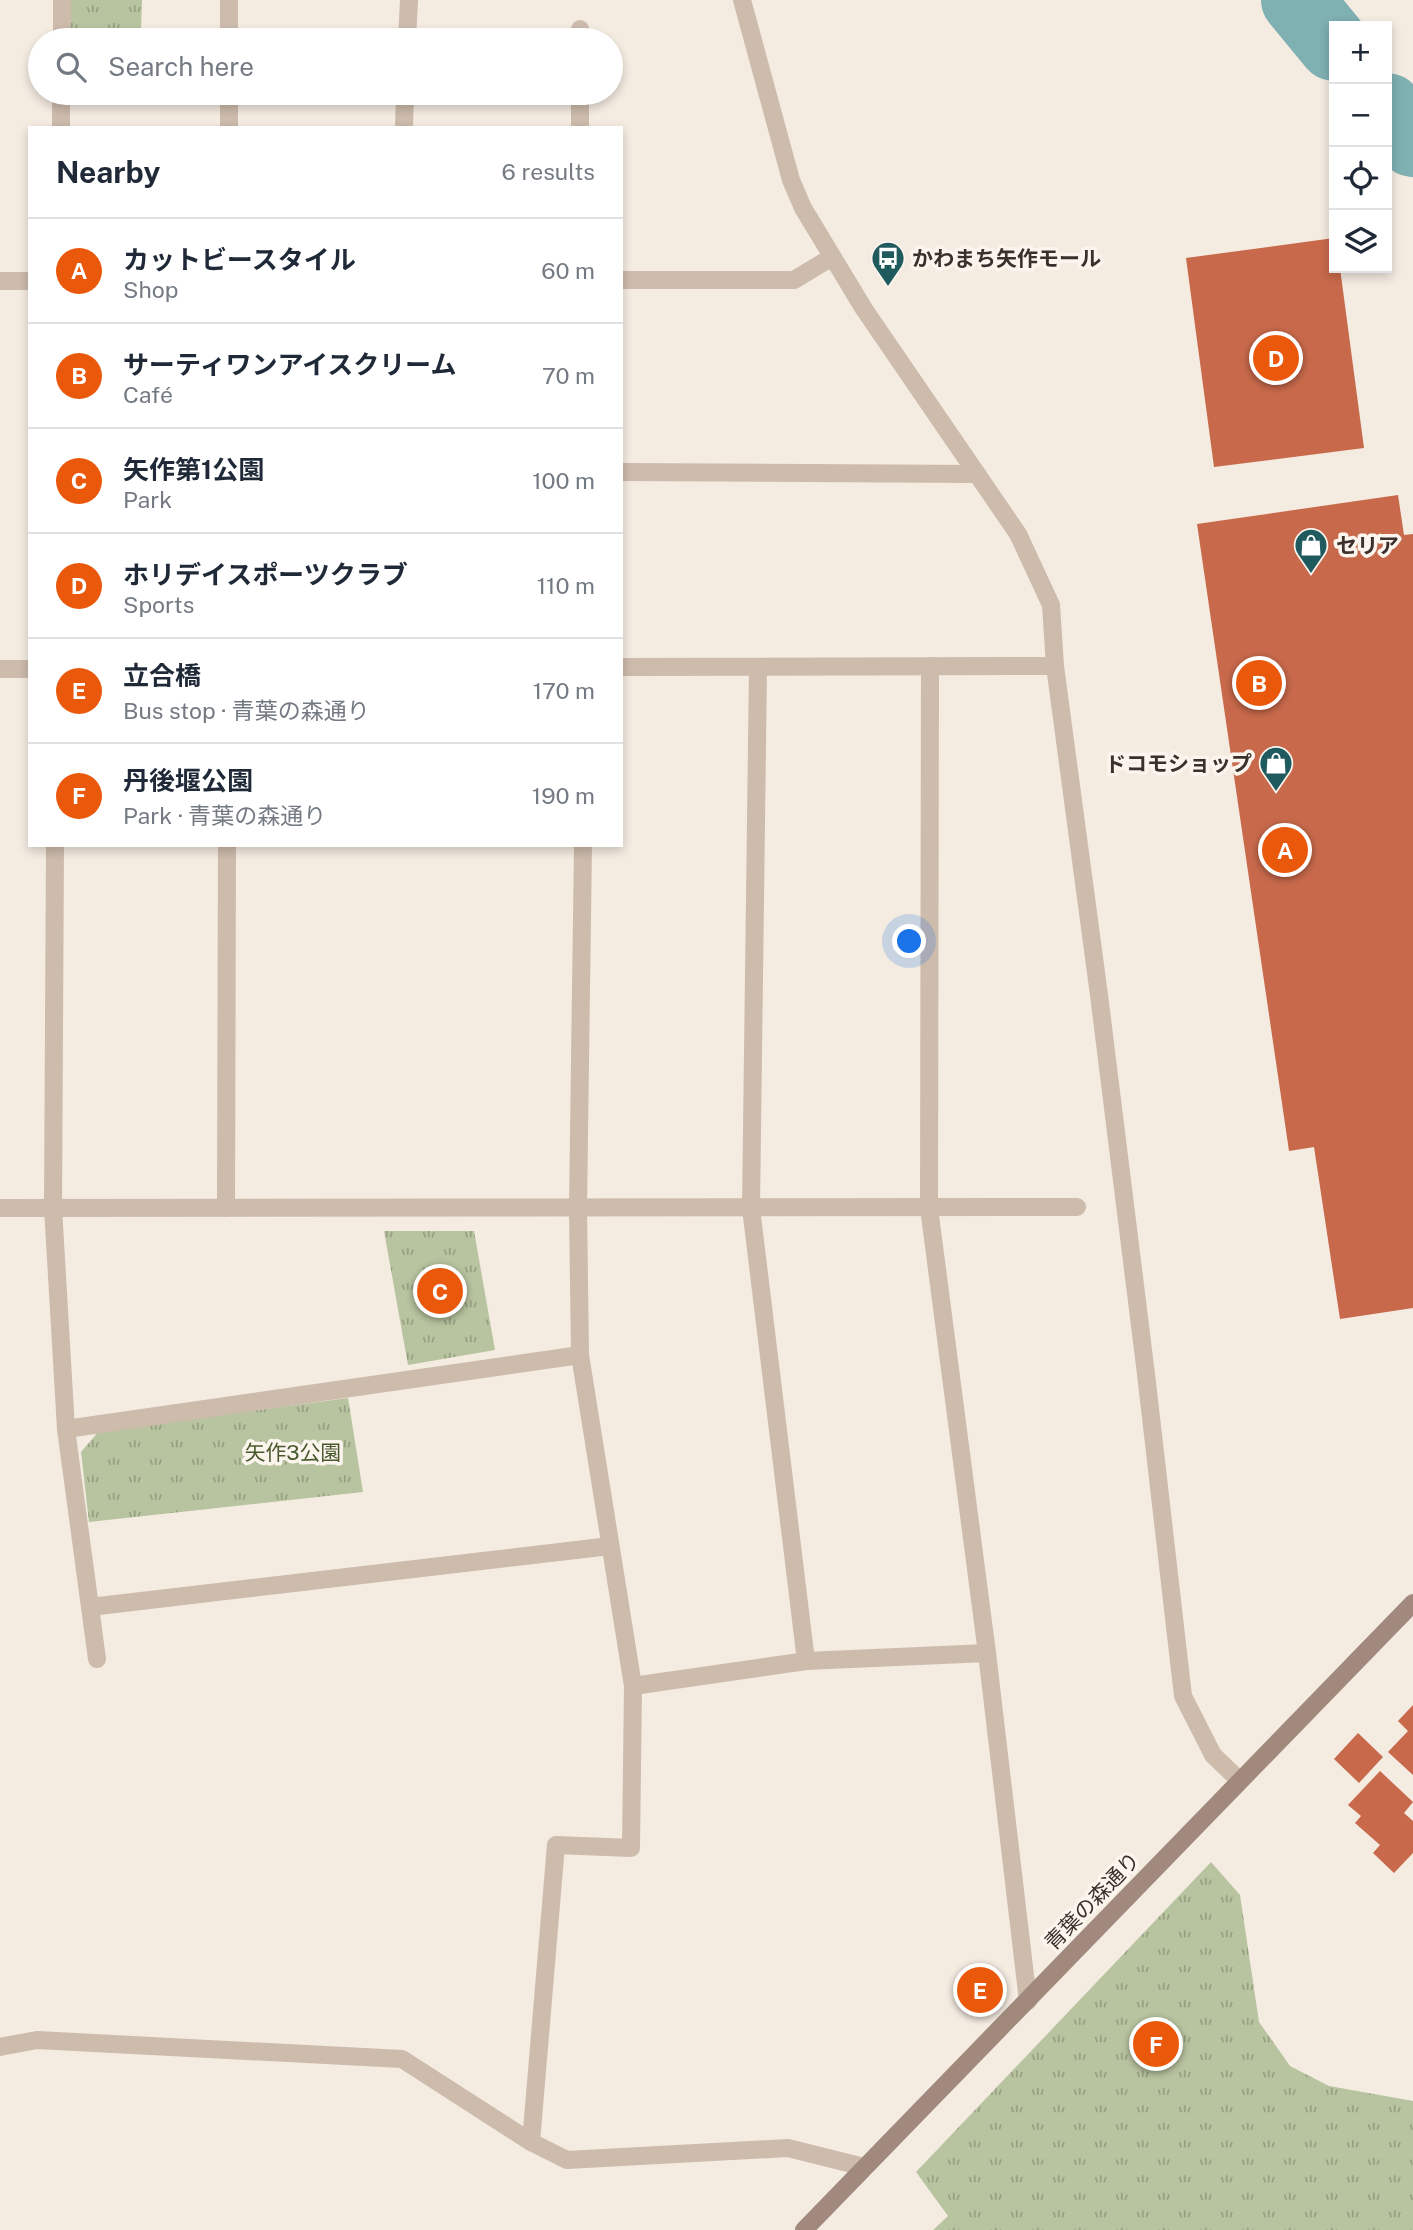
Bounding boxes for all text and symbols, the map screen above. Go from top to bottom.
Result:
map controls [1329,21,1392,273]
button: + [1329,21,1392,84]
search box [28,28,623,105]
icon: search [52,48,90,86]
text: Search here [108,51,254,82]
button: − [1329,84,1392,147]
button: locate [1329,147,1392,210]
text: Nearby [56,154,160,190]
text: 6 results [502,158,595,185]
button: layers [1329,210,1392,273]
bus stop icon: かわまち矢作モール [869,239,907,288]
text: カットビースタイル [123,244,356,275]
place label: かわまち矢作モール [912,246,1101,271]
text: A [71,257,87,284]
text: 60 m [541,257,595,284]
text: Shop [123,276,178,303]
pin: D [1253,332,1299,384]
text: サーティワンアイスクリーム [123,349,457,380]
text: B [71,362,87,389]
text: 70 m [542,362,595,389]
text: Café [123,381,173,408]
text: 矢作第1公園 [123,454,264,485]
text: C [71,467,87,494]
text: 100 m [532,467,595,494]
text: Park [123,486,172,513]
shop icon: セリア [1292,526,1330,575]
place label: セリア [1336,533,1399,558]
text: ホリデイスポーツクラブ [123,559,408,590]
text: D [71,572,87,599]
text: 110 m [537,572,595,599]
text: Sports [123,591,194,618]
pin: B [1236,657,1282,709]
text: 立合橋 [123,660,201,691]
text: E [72,677,86,704]
text: 170 m [533,677,595,704]
text: Bus stop · 青葉の森通り [123,697,370,724]
shop icon: ドコモショップ [1257,744,1295,793]
place label: ドコモショップ [1105,751,1252,776]
text: 丹後堰公園 [123,765,253,796]
text: F [72,782,86,809]
text: 190 m [532,782,595,809]
text: Park · 青葉の森通り [123,802,326,829]
pin: A [1262,824,1308,876]
your location [892,924,926,958]
pin: C [417,1265,463,1317]
park label: 矢作3公園 [244,1440,342,1465]
street label: 青葉の森通り [1039,1847,1145,1955]
pin: E [957,1964,1003,2016]
pin: F [1133,2018,1179,2070]

